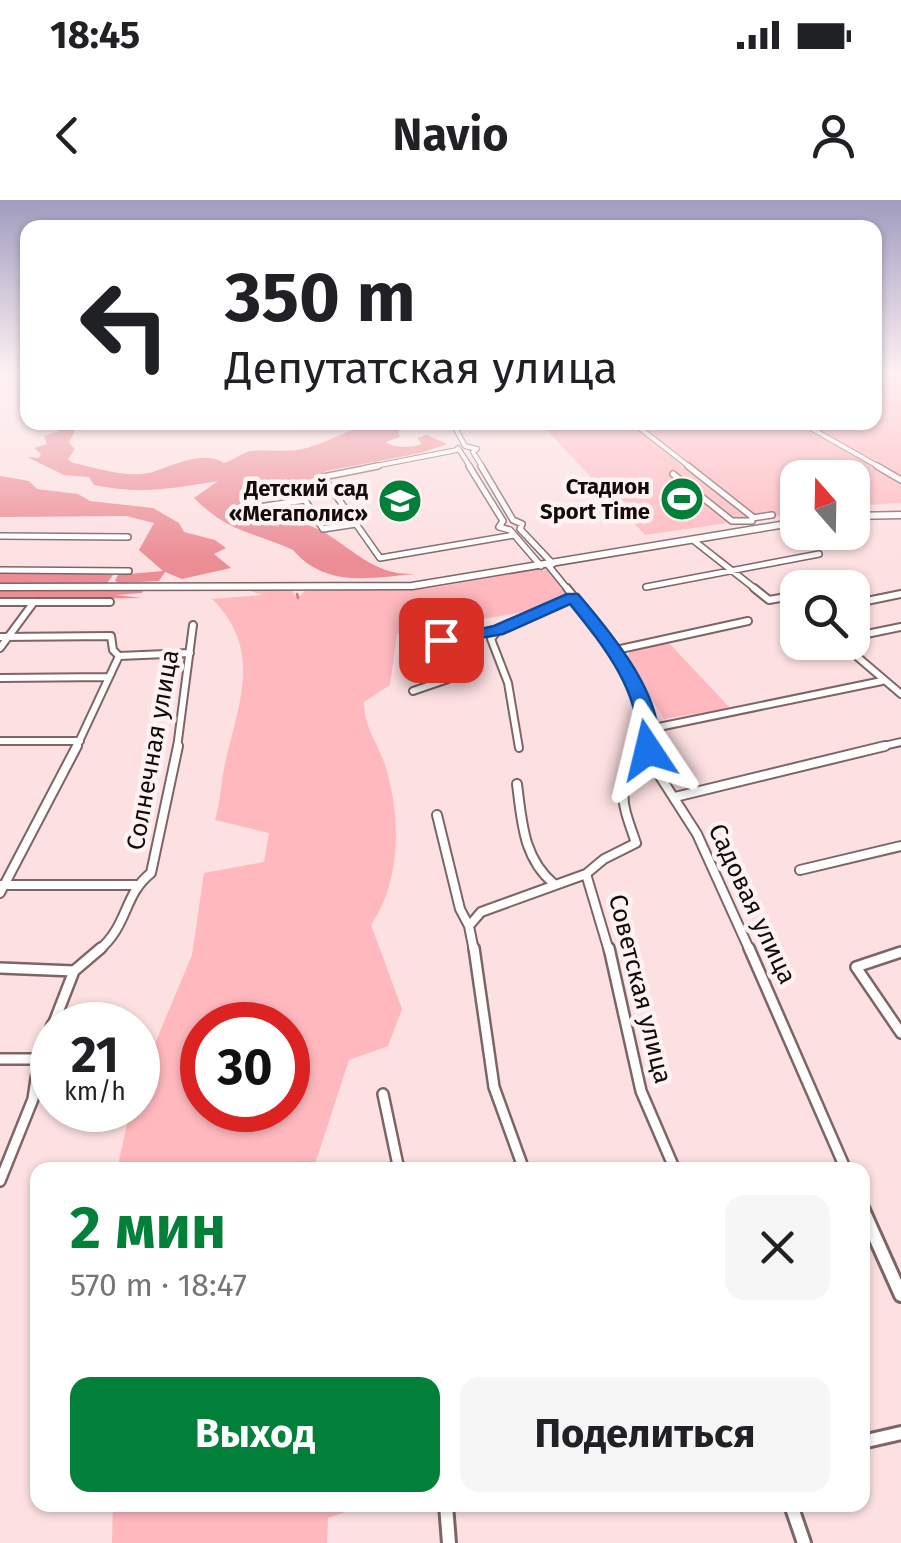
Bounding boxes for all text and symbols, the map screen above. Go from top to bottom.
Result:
text: 18:45 [50,12,140,58]
icon: back [40,108,95,163]
text: Navio [393,108,508,162]
icon: person [806,108,861,163]
text: 350 m [225,256,416,340]
icon: left [60,260,190,390]
text: Депутатская улица [225,341,618,395]
north arrow [780,460,870,550]
map controls [780,460,870,660]
place label: Стадион Sport Time [540,473,650,525]
place label: Детский сад «Мегаполис» [229,475,369,527]
sports icon: Стадион Sport Time [659,476,705,522]
school or university icon: Детский сад «Мегаполис» [377,478,423,524]
button: search [780,570,870,660]
pin [399,598,484,683]
icon: arrive [414,613,469,668]
street label: Солнечная улица [121,647,185,853]
position arrow [596,698,700,802]
street label: Садовая улица [702,819,802,989]
street label: Советская улица [602,891,678,1087]
speed limit sign: 30 [180,1002,310,1132]
text: 21 [71,1025,119,1085]
text: km/h [64,1077,126,1107]
text: 2 мин [70,1192,226,1264]
button: close [725,1195,830,1300]
text: 570 m · 18:47 [70,1266,247,1304]
button: Выход [70,1377,440,1492]
button: Поделиться [460,1377,830,1492]

